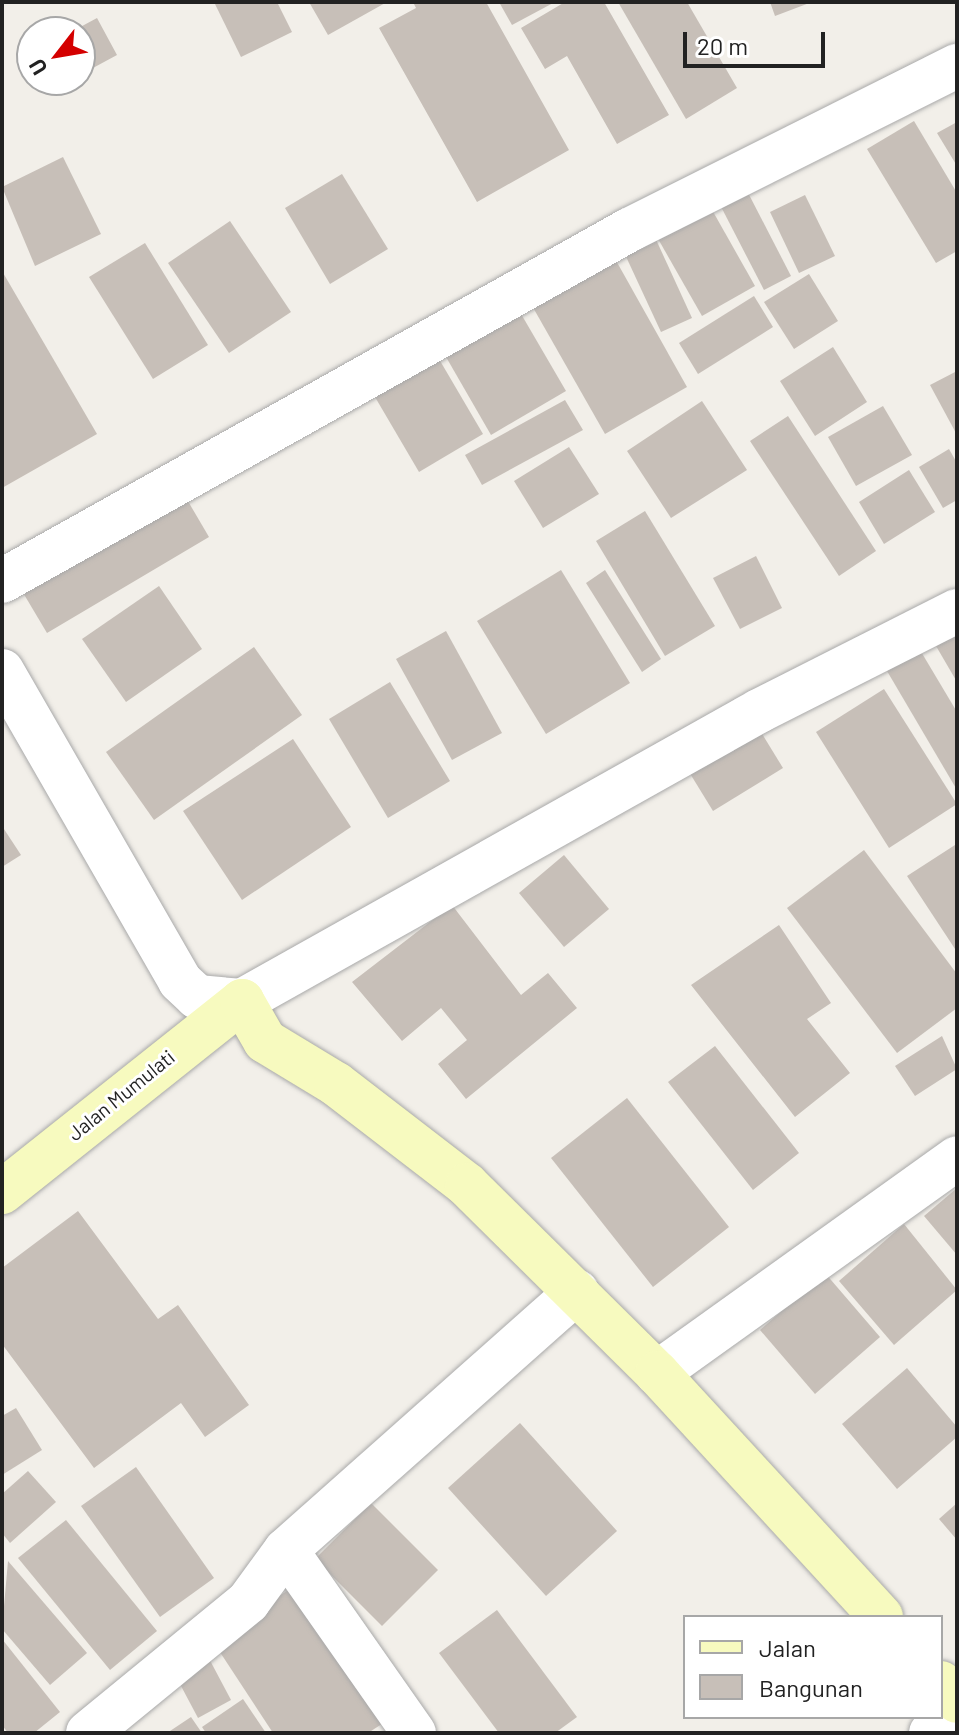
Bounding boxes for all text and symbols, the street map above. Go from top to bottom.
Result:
north arrow [16,16,96,96]
scale bar [687,16,829,66]
text: 20 m [697,31,748,60]
text: U [22,55,52,80]
street label: Jalan Mumulati [63,1045,179,1145]
legend [683,1615,943,1719]
text: Jalan [759,1633,816,1662]
text: Bangunan [759,1673,863,1702]

